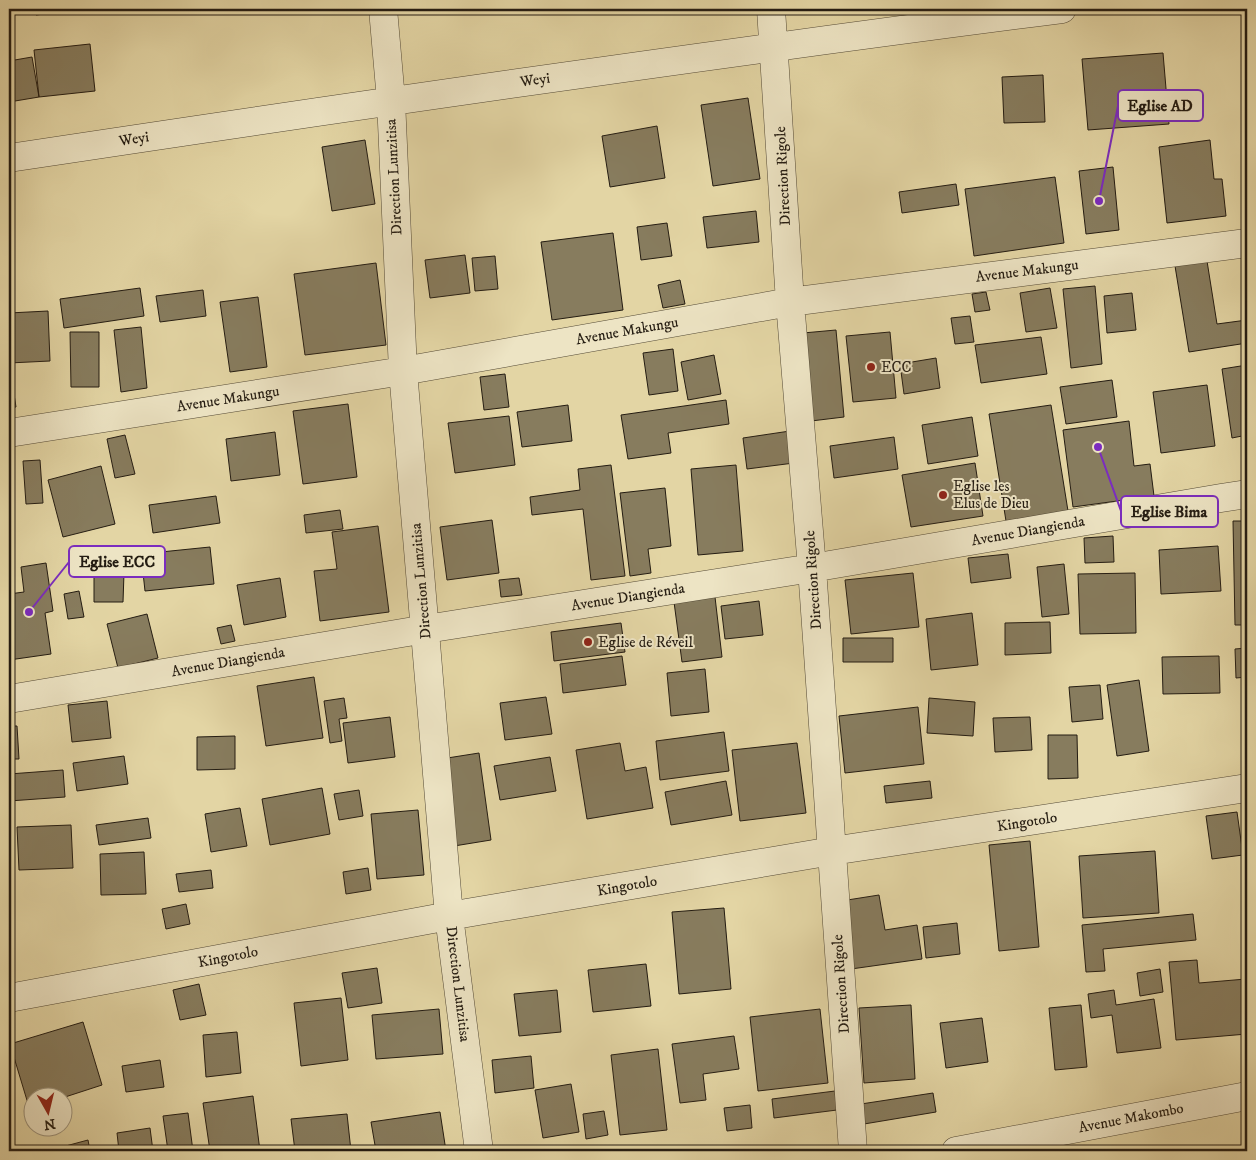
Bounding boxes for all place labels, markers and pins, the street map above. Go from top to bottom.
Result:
callout: Eglise AD [1118,90,1203,121]
place label: ECC [881,358,912,377]
marker: ECC [865,361,877,373]
place label: Eglise les Elus de Dieu [953,477,1029,513]
marker: Eglise les Elus de Dieu [937,489,949,501]
callout: Eglise Bima [1121,496,1218,527]
callout: Eglise ECC [69,546,165,577]
place label: Eglise de Réveil [598,633,693,652]
marker: Eglise de Réveil [582,636,594,648]

